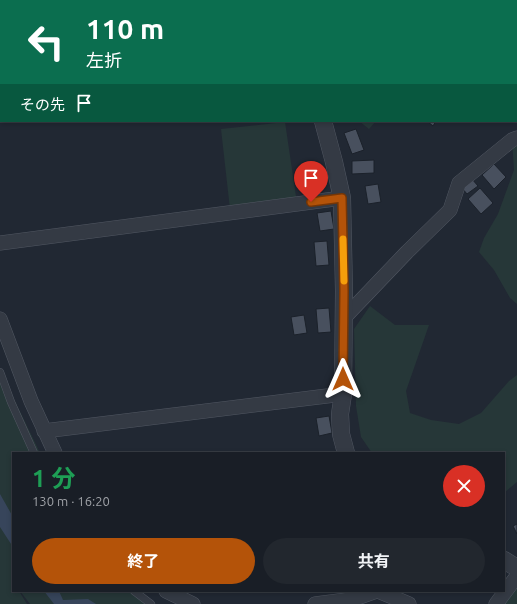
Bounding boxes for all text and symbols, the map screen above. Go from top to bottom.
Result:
text: 110 m [86,13,164,44]
icon: left [20,16,72,68]
text: 左折 [86,50,122,70]
icon: arrive [73,92,95,114]
text: その先 [20,96,65,113]
pin [294,161,328,202]
icon: arrive [300,167,322,189]
position arrow [322,358,364,400]
text: 1 分 [32,465,75,492]
button: close [443,465,485,507]
text: 130 m · 16:20 [32,494,110,508]
button: 終了 [32,538,255,584]
button: 共有 [263,538,485,584]

